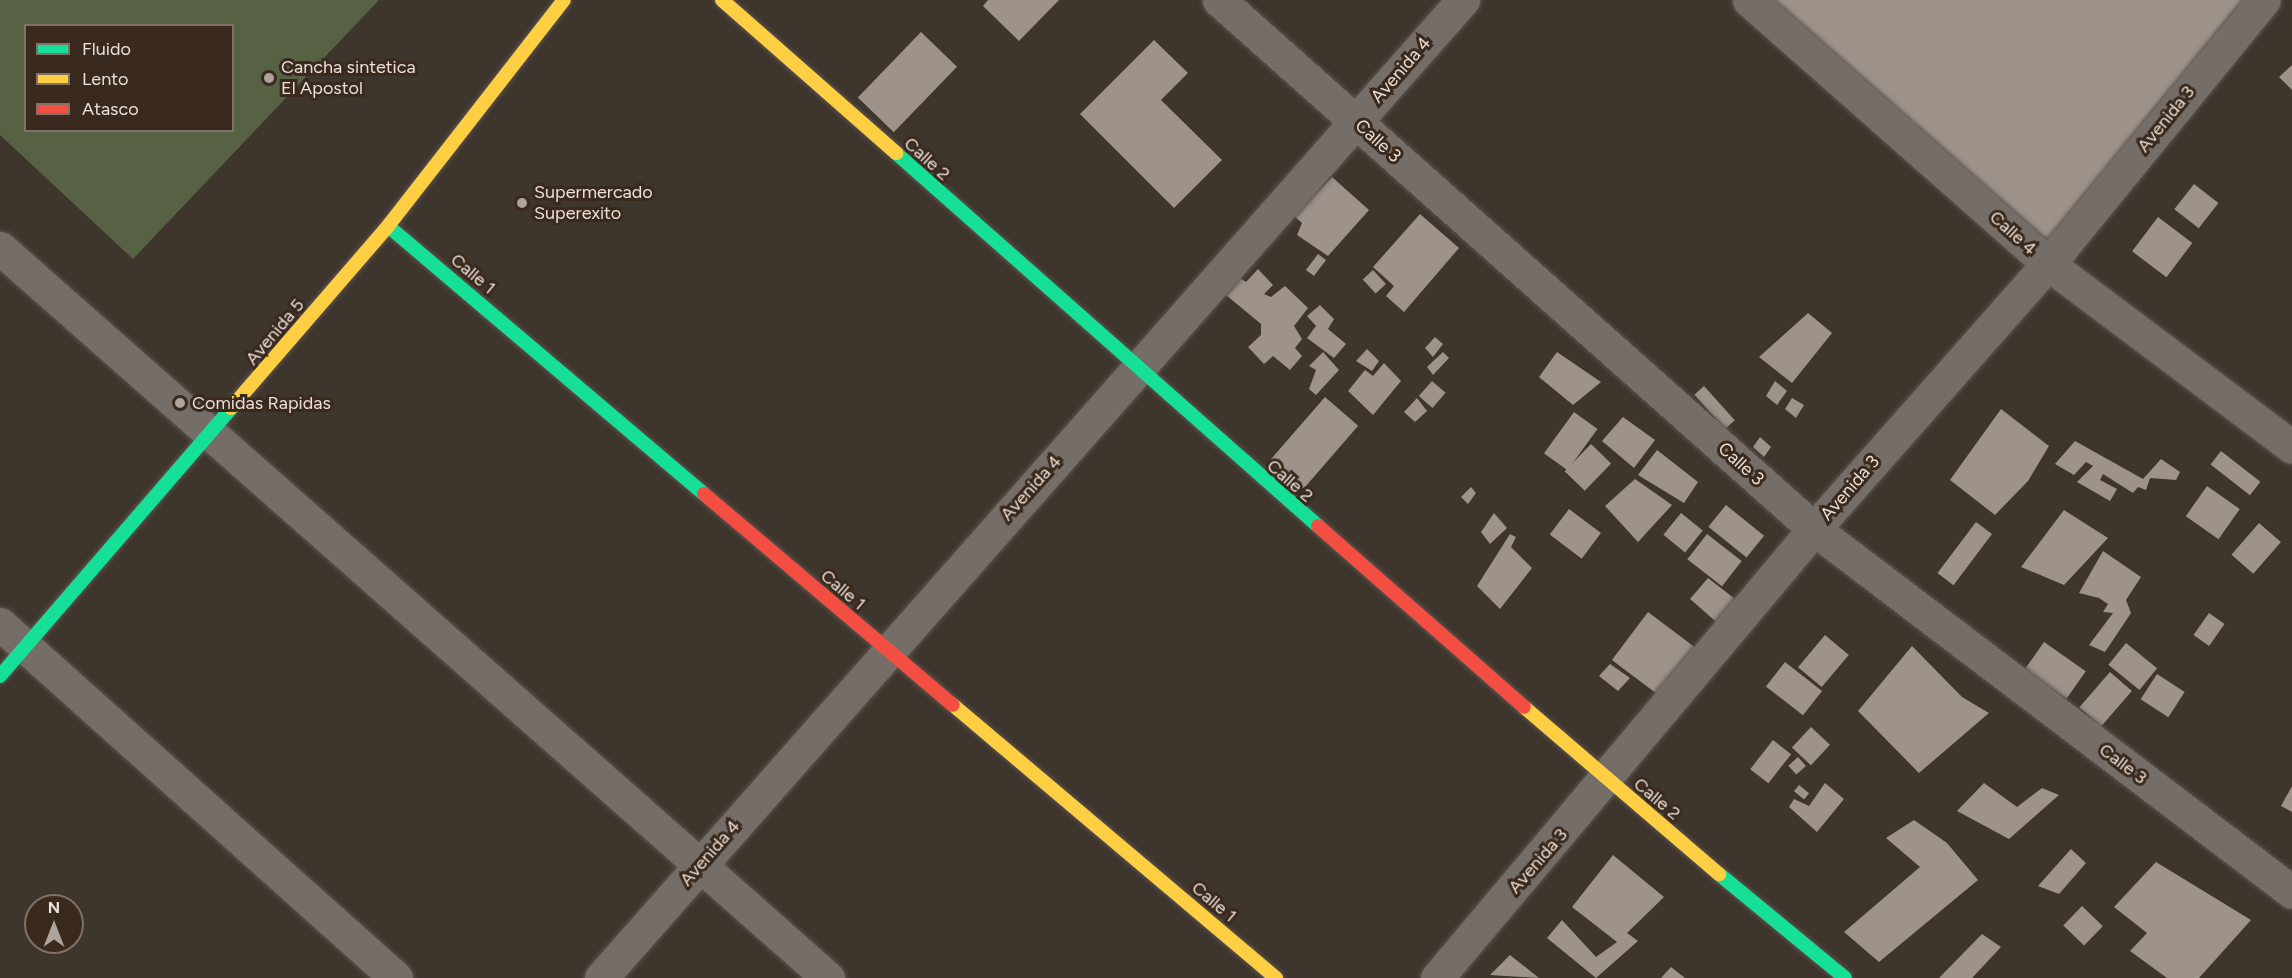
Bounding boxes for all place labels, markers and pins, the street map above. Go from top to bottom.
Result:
place label: Cancha sintetica El Apostol [281,57,416,100]
marker: Cancha sintetica El Apostol [262,71,276,85]
place label: Supermercado Superexito [534,182,653,224]
marker: Supermercado Superexito [515,196,529,210]
place label: Comidas Rapidas [192,392,331,414]
marker: Comidas Rapidas [173,396,187,410]

